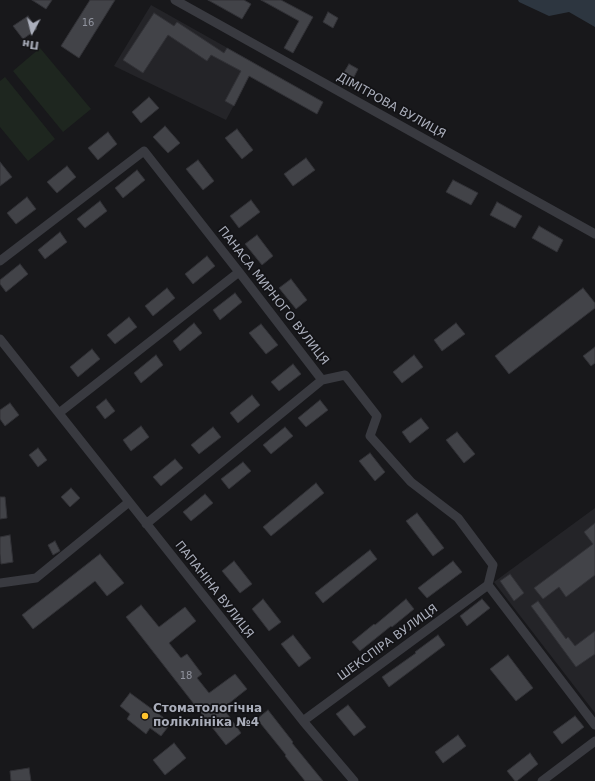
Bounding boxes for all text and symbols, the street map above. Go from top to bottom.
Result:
north arrow [12,12,52,52]
house number: 16 [82,17,94,29]
text: Пн [21,37,40,52]
street label: ДІМІТРОВА ВУЛИЦЯ [334,70,448,142]
street label: ПАНАСА МИРНОГО ВУЛИЦЯ [214,224,332,368]
street label: ПАПАНІНА ВУЛИЦЯ [172,539,256,641]
street label: ШЕКСПІРА ВУЛИЦЯ [335,602,441,684]
house number: 18 [180,670,192,682]
place label: Стоматологічна поліклініка №4 [153,702,262,730]
marker: Стоматологічна поліклініка №4 [140,711,150,721]

